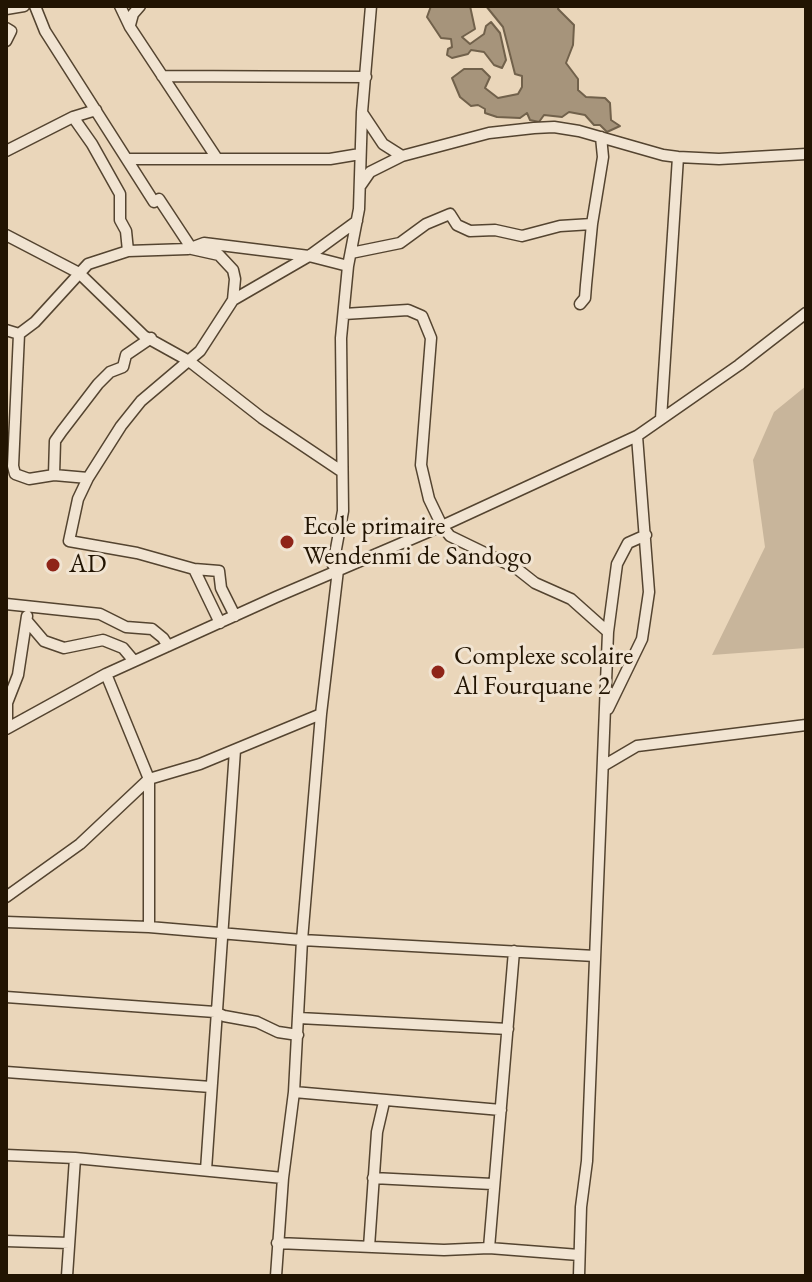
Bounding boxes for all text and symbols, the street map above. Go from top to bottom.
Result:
place label: Ecole primaire Wendenmi de Sandogo [303,511,532,572]
marker: Ecole primaire Wendenmi de Sandogo [278,533,296,551]
place label: AD [69,549,107,581]
marker: AD [44,556,62,574]
place label: Complexe scolaire Al Fourquane 2 [454,641,633,702]
marker: Complexe scolaire Al Fourquane 2 [429,663,447,681]

